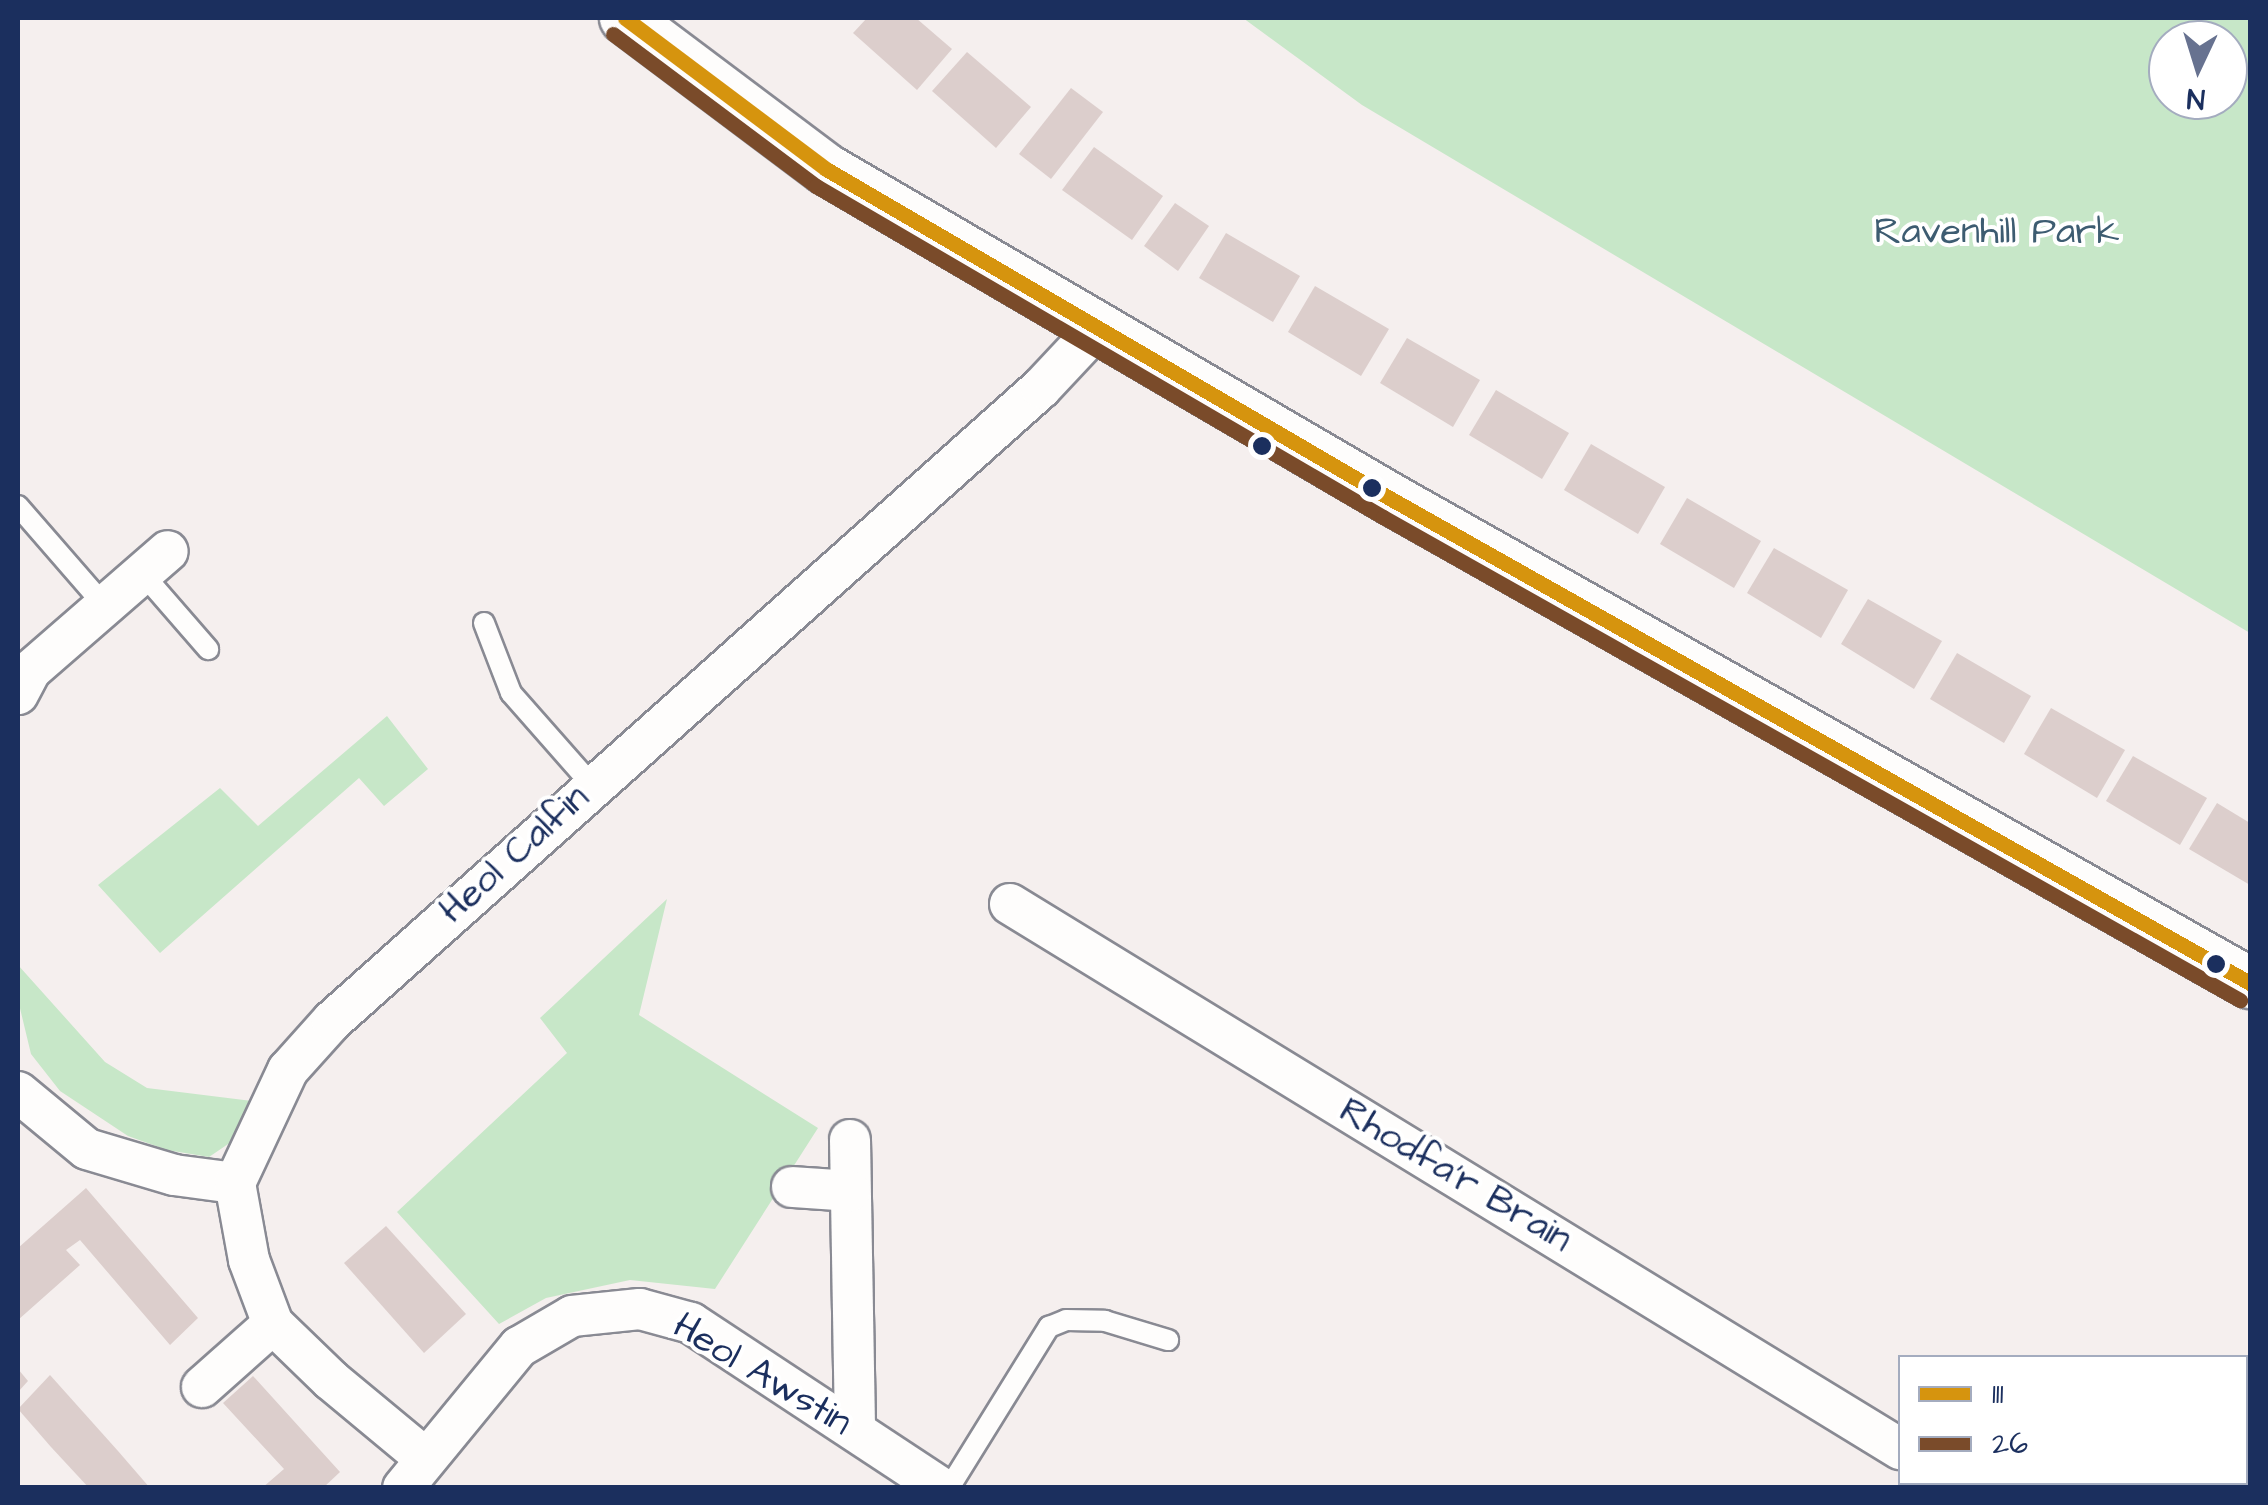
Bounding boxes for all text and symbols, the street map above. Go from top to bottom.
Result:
north arrow [2148,20,2248,120]
text: N [2186,78,2206,118]
park label: Ravenhill Park [1874,210,2120,256]
unlabelled marker [1252,436,1272,456]
unlabelled marker [1362,478,1382,498]
street label: Heol Calfin [431,776,599,934]
unlabelled marker [2206,954,2226,974]
street label: Rhodfa'r Brain [1331,1089,1579,1263]
street label: Heol Awstin [664,1304,860,1446]
legend [1898,1355,2248,1485]
text: 111 [1992,1373,2004,1415]
text: 26 [1992,1423,2028,1465]

